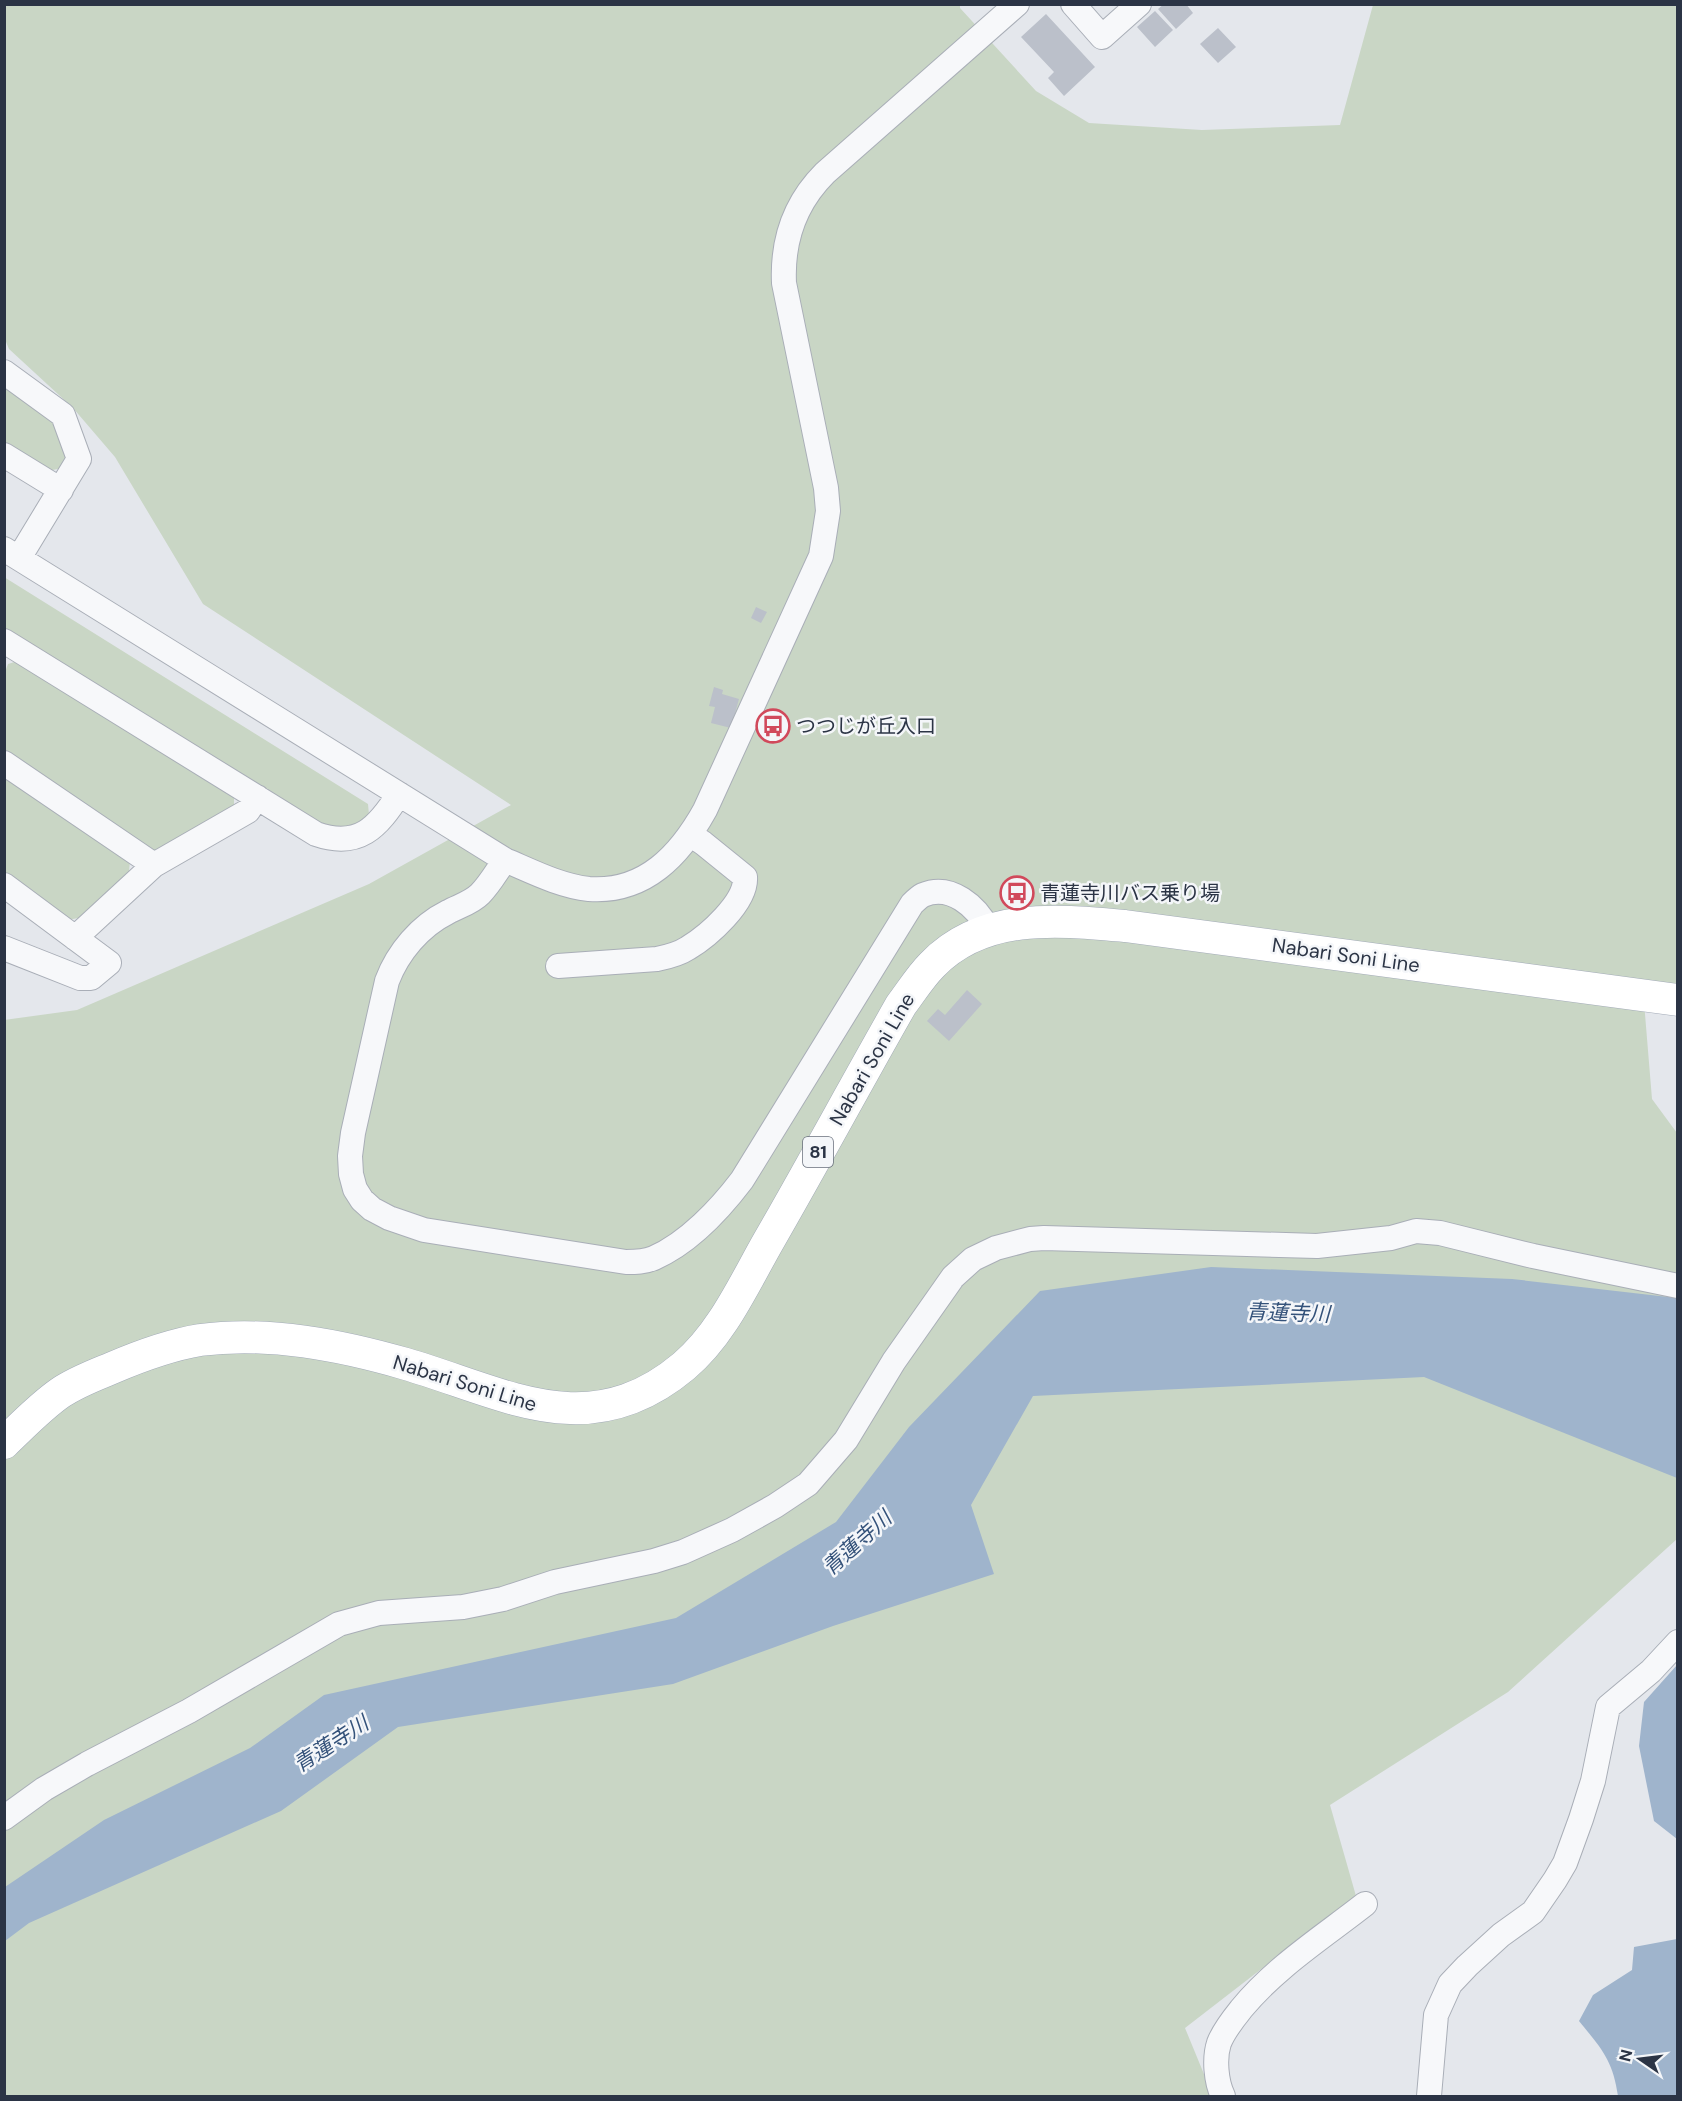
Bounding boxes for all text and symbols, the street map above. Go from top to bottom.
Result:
bus stop icon: つつじが丘入口 [755,708,791,744]
place label: つつじが丘入口 [796,713,936,739]
bus stop icon: 青蓮寺川バス乗り場 [999,875,1035,911]
place label: 青蓮寺川バス乗り場 [1040,880,1220,906]
street label: Nabari Soni Line [1270,932,1422,978]
street label: Nabari Soni Line [824,988,920,1130]
road number: 81 [803,1137,833,1167]
water label: 青蓮寺川 [1246,1298,1332,1329]
street label: Nabari Soni Line [390,1349,540,1417]
water label: 青蓮寺川 [816,1503,899,1582]
water label: 青蓮寺川 [288,1708,376,1779]
north arrow [1610,2029,1670,2089]
text: N [1614,2047,1638,2064]

